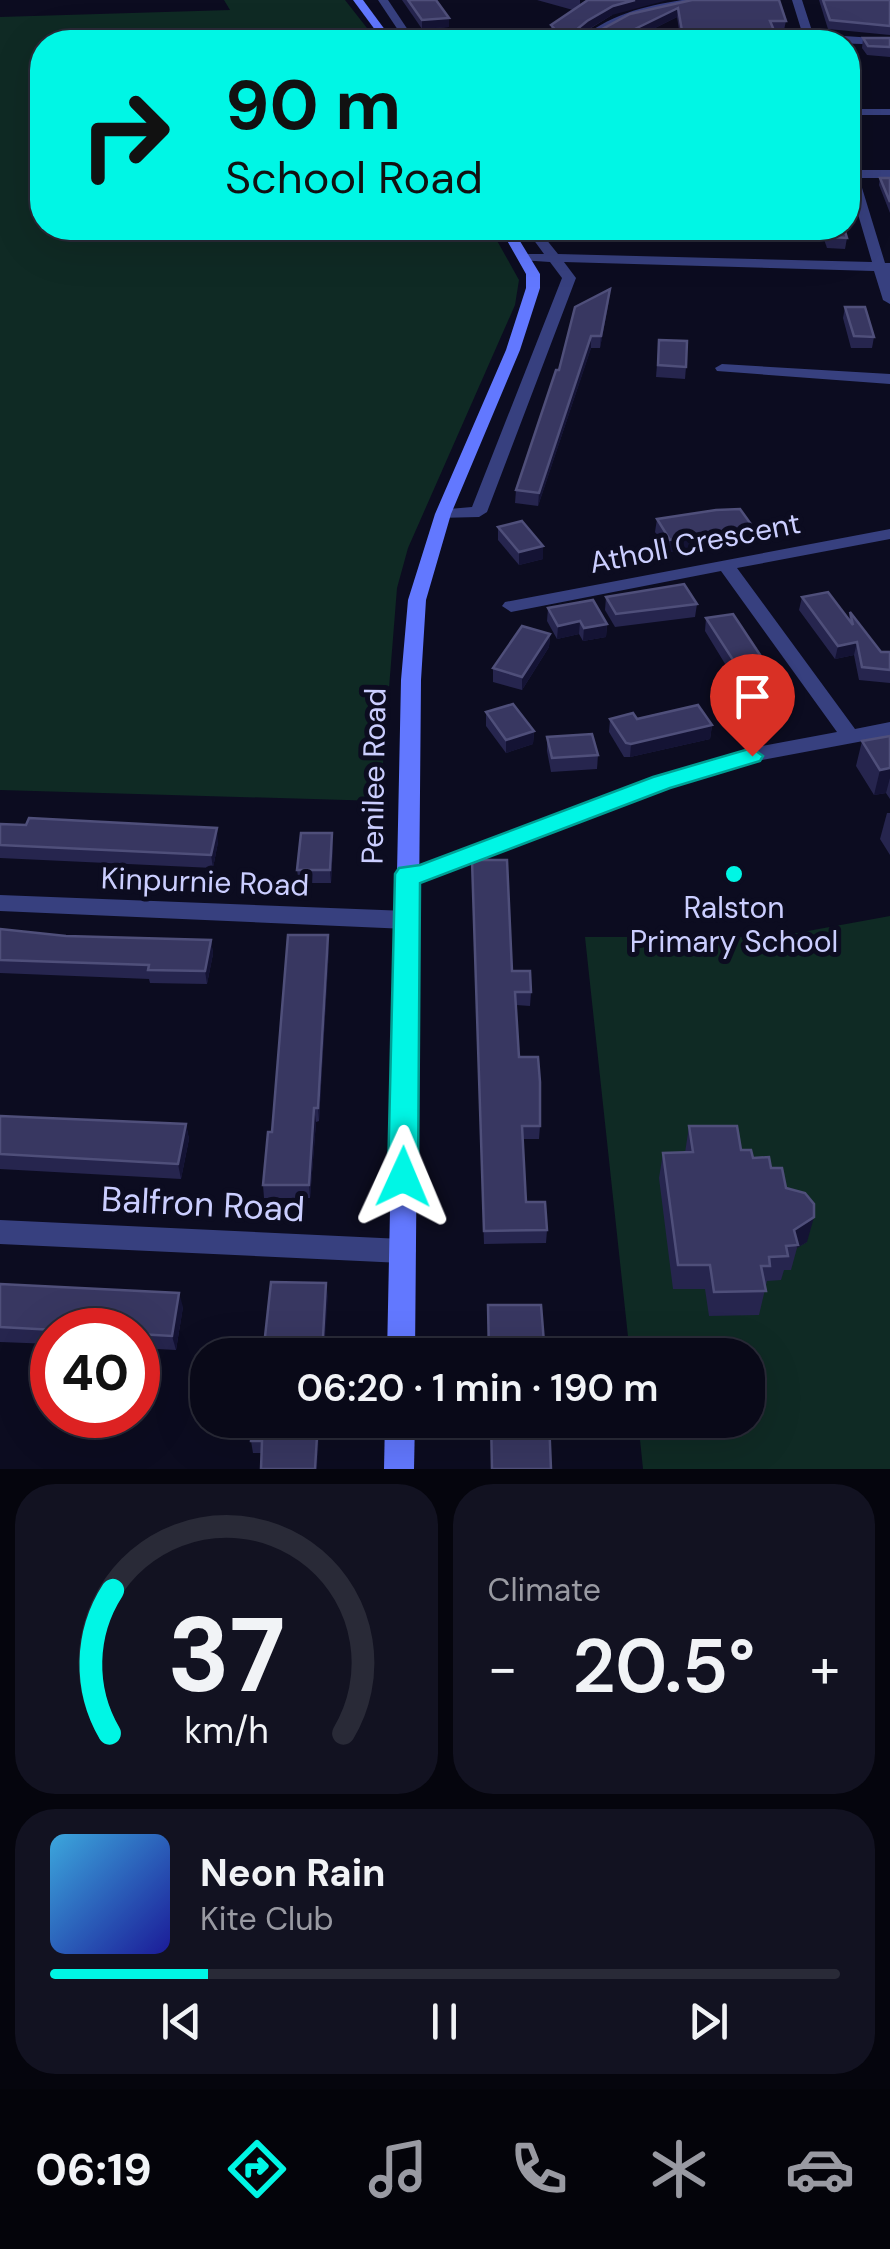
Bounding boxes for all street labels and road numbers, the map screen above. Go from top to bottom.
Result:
street label: Atholl Crescent [586,503,804,582]
street label: Penilee Road [352,687,395,865]
street label: Kinpurnie Road [100,858,310,905]
street label: Balfron Road [100,1176,306,1232]

